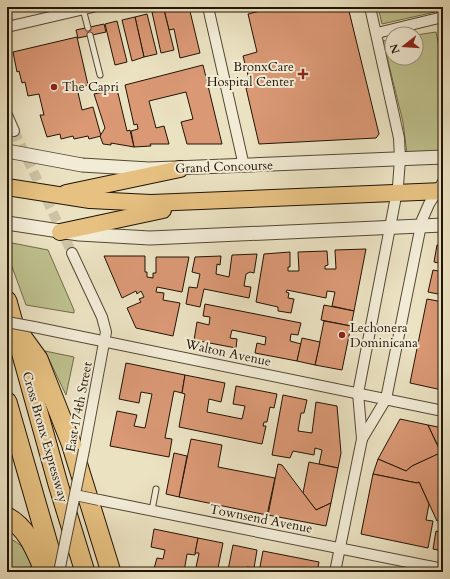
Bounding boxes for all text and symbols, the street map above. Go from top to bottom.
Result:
north arrow [384,26,424,66]
text: N [386,42,403,56]
place label: BronxCare Hospital Center [207,58,294,91]
marker: BronxCare Hospital Center [297,68,309,80]
place label: The Capri [62,78,119,96]
marker: The Capri [49,82,59,92]
street label: Grand Concourse [175,156,273,178]
place label: Lechonera Dominicana [350,319,418,352]
marker: Lechonera Dominicana [337,330,347,340]
street label: Walton Avenue [182,335,273,371]
street label: East 174th Street [61,360,97,454]
street label: Cross Bronx Expressway [18,369,72,505]
street label: Townsend Avenue [208,500,314,538]

